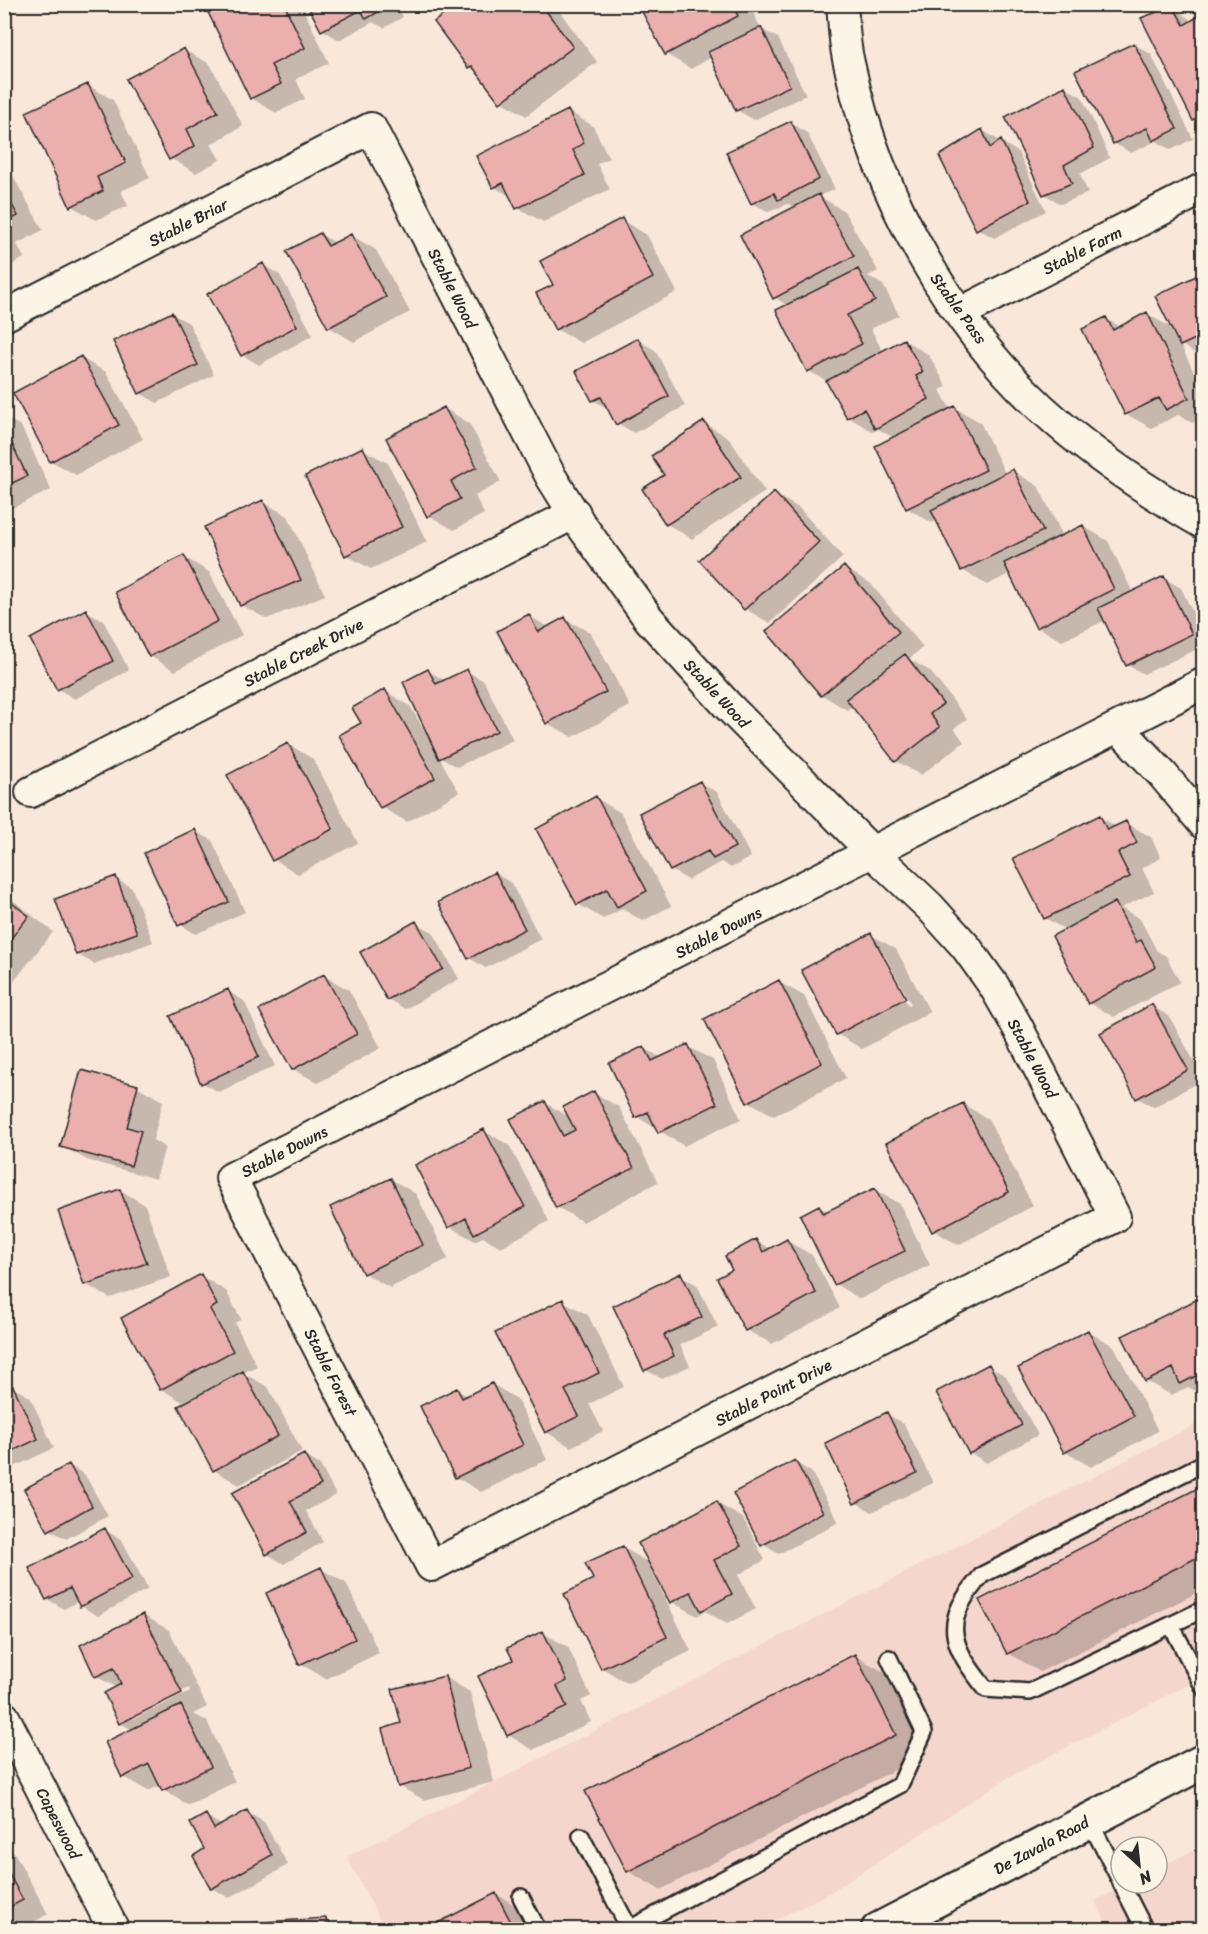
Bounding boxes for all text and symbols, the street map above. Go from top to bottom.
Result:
street label: Stable Briar [143,189,235,255]
street label: Stable Farm [1037,218,1127,283]
street label: Stable Wood [420,243,486,335]
street label: Stable Pass [922,266,995,351]
street label: Stable Creek Drive [238,610,369,695]
street label: Stable Wood [676,651,758,736]
street label: Stable Downs [670,898,767,967]
street label: Stable Wood [999,1013,1067,1105]
street label: Stable Downs [236,1117,333,1186]
street label: Stable Forest [296,1323,365,1422]
street label: Stable Point Drive [710,1350,837,1434]
street label: Capeswood [28,1782,90,1866]
street label: De Zavala Road [988,1807,1096,1883]
north arrow [1109,1835,1169,1895]
text: N [1133,1862,1158,1894]

